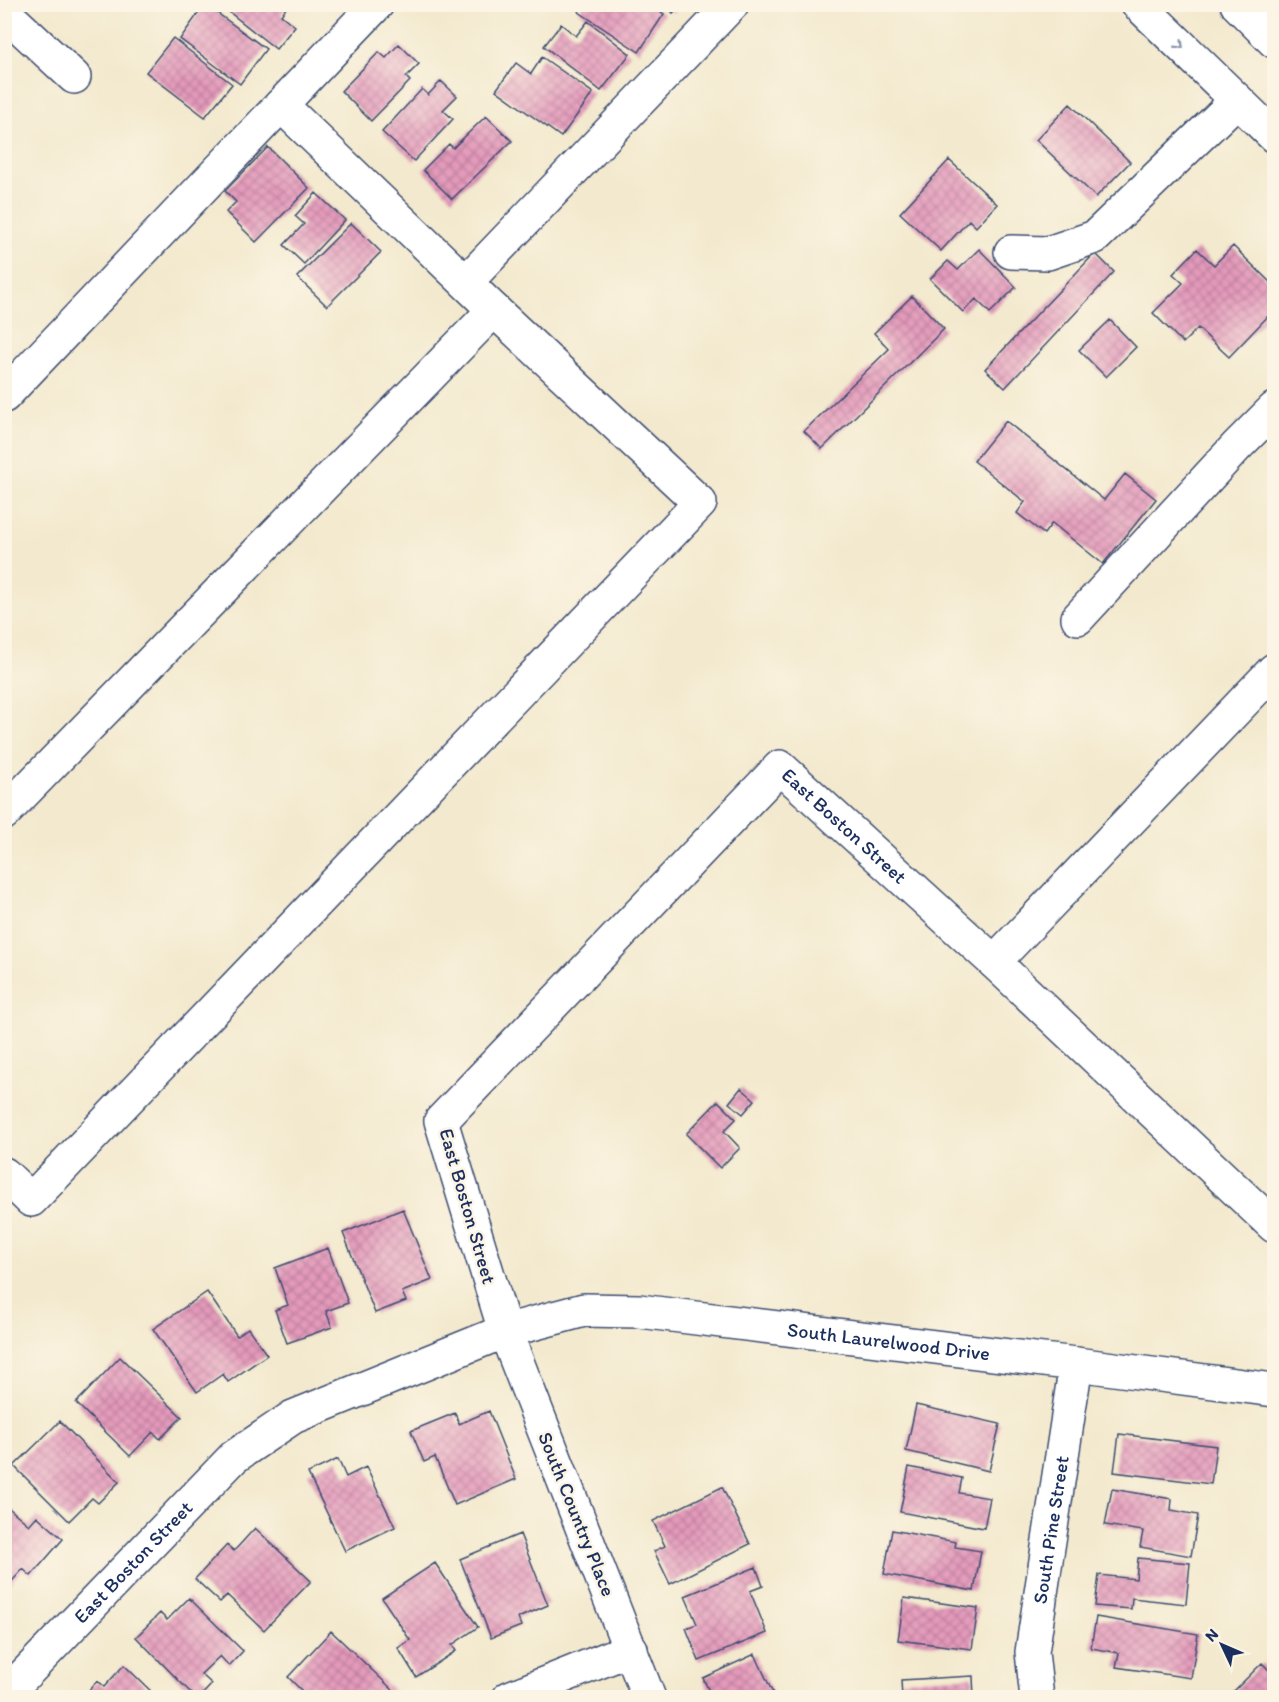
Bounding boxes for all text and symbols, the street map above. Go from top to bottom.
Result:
one-way arrow [1174,38,1184,49]
street label: East Boston Street [777,763,912,889]
street label: East Boston Street [434,1126,502,1287]
street label: South Laurelwood Drive [786,1317,991,1365]
street label: South Country Place [533,1428,621,1600]
street label: South Pine Street [1028,1454,1074,1605]
street label: East Boston Street [69,1495,198,1628]
north arrow [1192,1615,1252,1675]
text: N [1201,1624,1222,1645]

